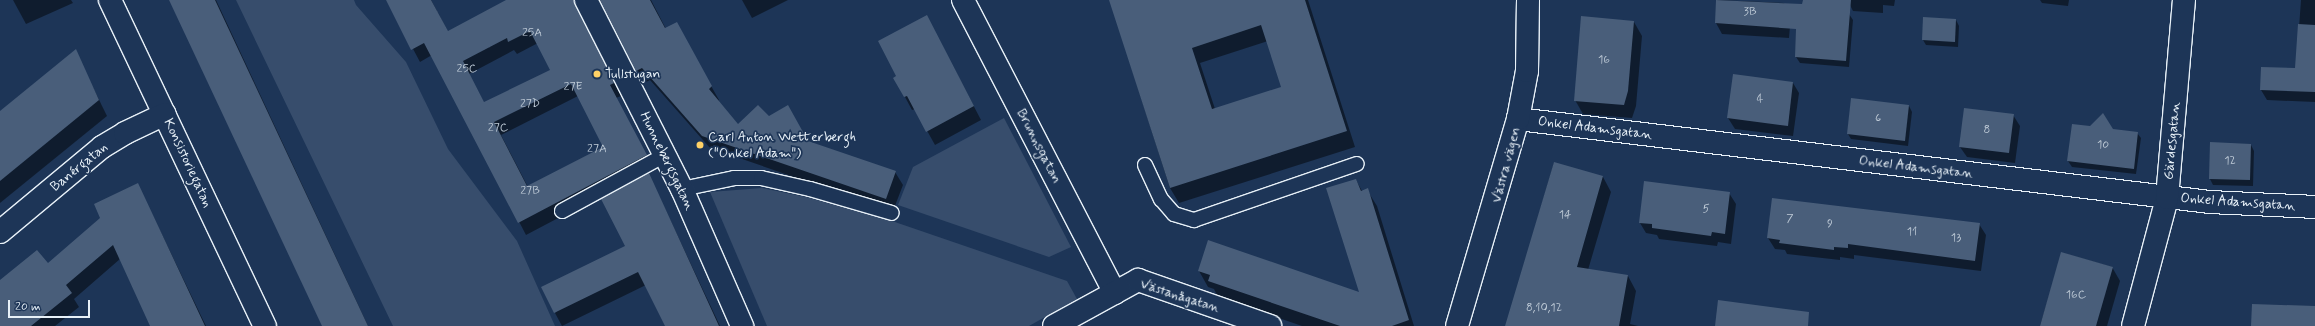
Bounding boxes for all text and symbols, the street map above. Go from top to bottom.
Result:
house number: 3B [1743,6,1757,20]
house number: 25A [522,27,542,41]
house number: 16 [1598,54,1610,68]
house number: 25C [457,63,477,77]
place label: Tullstugan [605,66,660,82]
marker: Tullstugan [592,69,602,79]
house number: 27E [564,81,582,95]
house number: 4 [1757,93,1763,107]
house number: 27D [520,98,540,112]
street label: Gärdesgatan [2160,101,2184,181]
street label: Brunnsgatan [1013,106,1065,186]
street label: Hunnebergsgatan [636,109,698,213]
house number: 6 [1875,112,1881,126]
street label: Onkel Adamsgatan [1537,113,1653,143]
street label: Konsistoriegatan [160,116,216,210]
house number: 27C [488,122,508,136]
house number: 8 [1984,124,1990,138]
street label: Västra vägen [1488,125,1524,205]
place label: Carl Anton Wetterbergh ("Onkel Adam") [708,129,857,162]
street label: Banérgatan [47,139,111,195]
house number: 10 [2097,139,2109,153]
marker: Carl Anton Wetterbergh ("Onkel Adam") [695,140,705,150]
house number: 27A [587,143,607,157]
street label: Onkel Adamsgatan [1858,152,1974,182]
house number: 12 [2224,155,2236,169]
house number: 27B [520,185,540,199]
street label: Onkel Adamsgatan [2180,190,2296,214]
house number: 5 [1702,203,1710,217]
house number: 14 [1559,209,1571,223]
house number: 7 [1786,213,1794,227]
house number: 9 [1827,218,1833,232]
house number: 11 [1907,226,1917,240]
house number: 13 [1951,232,1961,246]
street label: Västanågatan [1138,275,1222,317]
house number: 16C [2066,289,2086,303]
scale bar [10,292,92,318]
text: 20 m [15,299,41,315]
house number: 8,10,12 [1526,302,1562,316]

